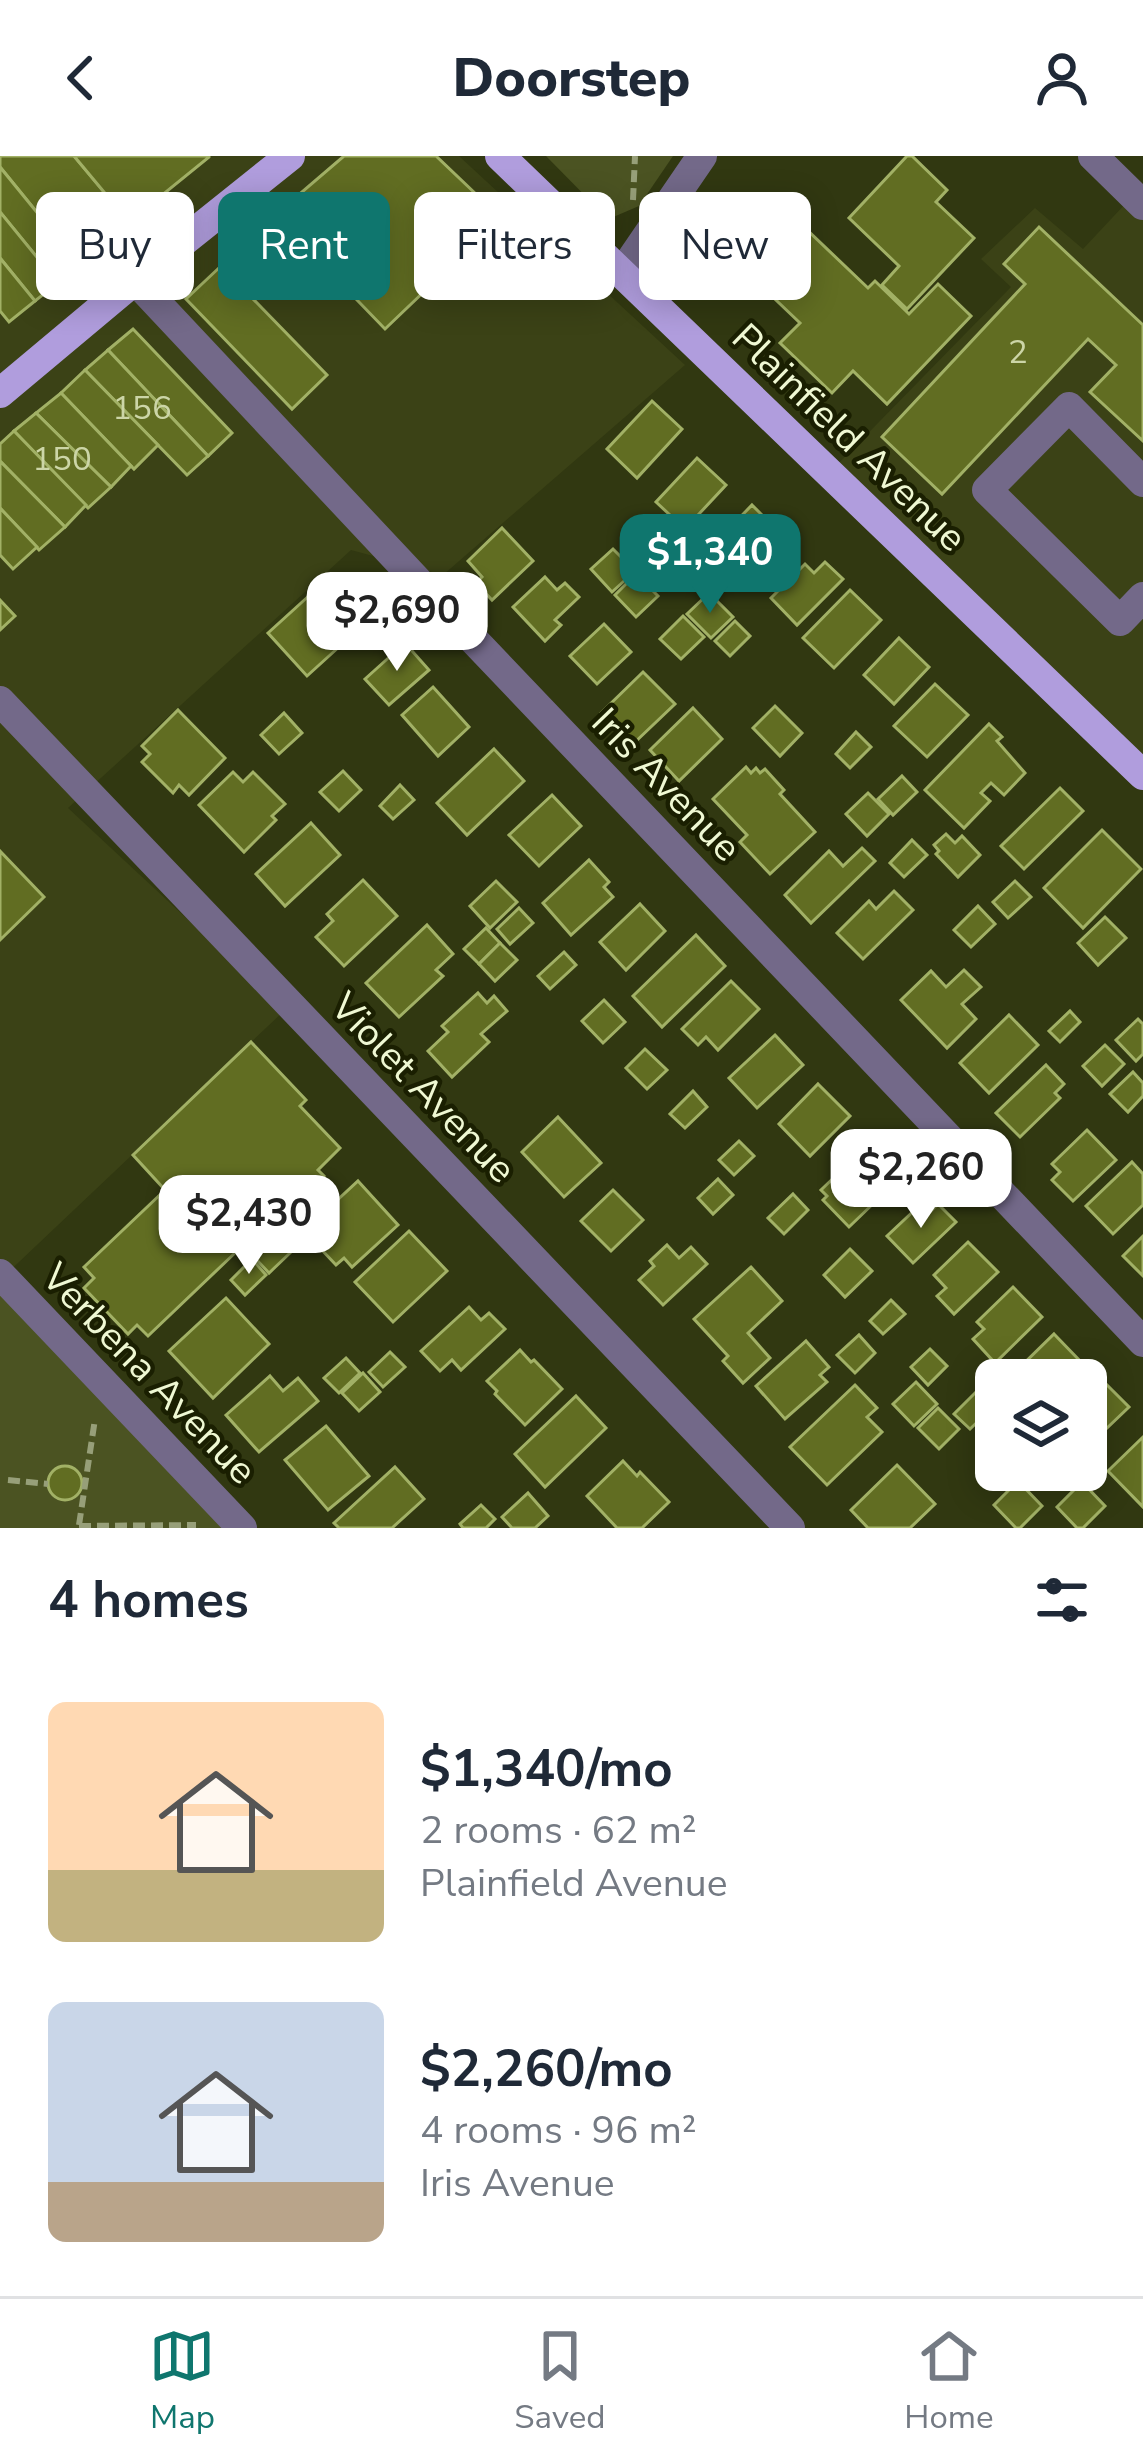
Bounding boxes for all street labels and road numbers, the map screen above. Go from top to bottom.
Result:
street label: Plainfield Avenue [720,312,978,564]
street label: Iris Avenue [579,697,753,873]
street label: Violet Avenue [318,980,528,1195]
street label: Verbena Avenue [29,1251,268,1496]

